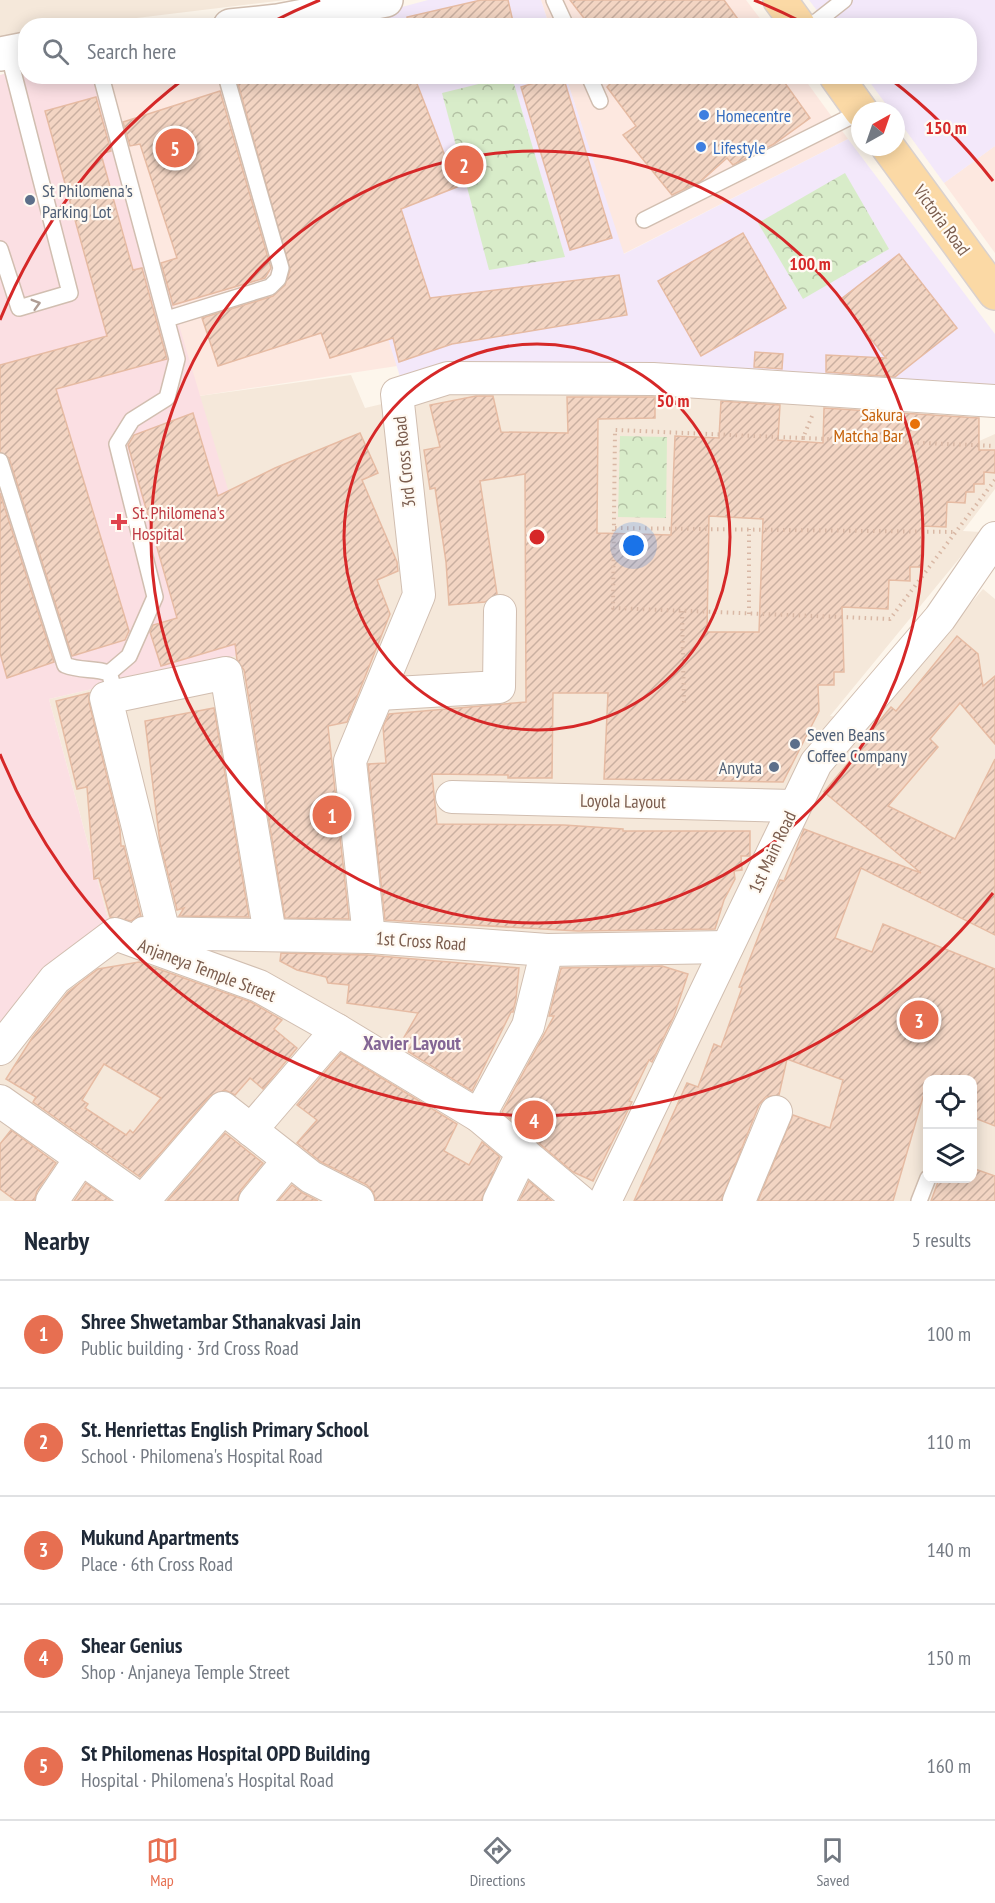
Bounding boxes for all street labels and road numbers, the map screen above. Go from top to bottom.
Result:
street label: Victoria Road [908,179,975,260]
street label: 3rd Cross Road [388,415,420,509]
street label: Loyola Layout [580,789,666,813]
street label: 1st Main Road [743,807,801,897]
street label: 1st Cross Road [375,926,467,956]
street label: Anjaneya Temple Street [135,933,279,1007]

